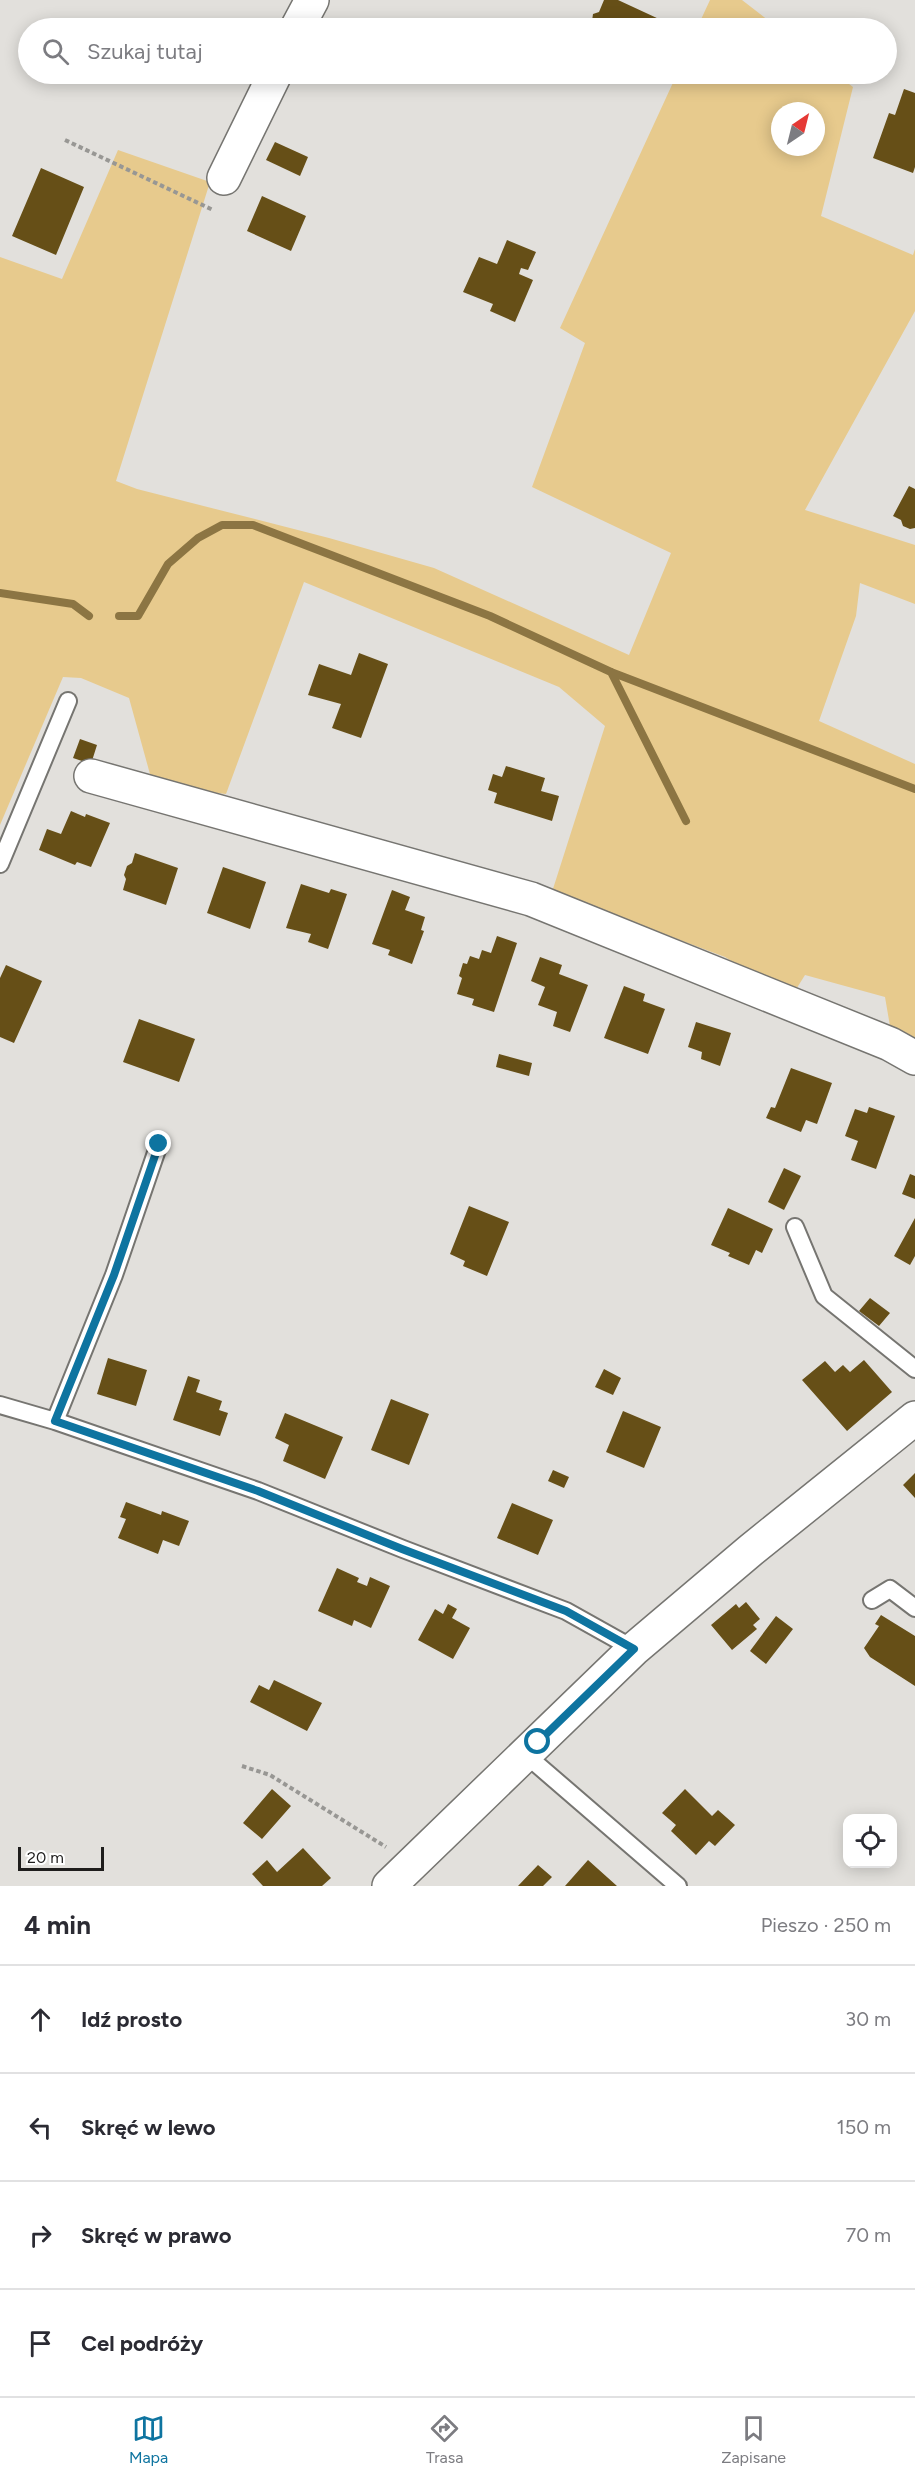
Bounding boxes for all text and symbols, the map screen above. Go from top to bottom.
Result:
search box [18,18,897,84]
icon: search [39,35,72,68]
text: Szukaj tutaj [87,38,203,65]
north arrow [771,102,825,156]
route end [145,1130,171,1156]
route start [524,1728,550,1754]
map controls [843,1814,897,1868]
button: locate [843,1814,897,1868]
scale bar [18,1844,104,1872]
text: 20 m [27,1848,64,1867]
text: 4 min [24,1909,91,1941]
text: Pieszo · 250 m [761,1913,891,1937]
icon: ahead [24,2003,57,2036]
text: Idź prosto [81,2006,182,2033]
text: 30 m [845,2007,891,2031]
icon: left [24,2111,57,2144]
text: Skręć w lewo [81,2114,216,2141]
text: 150 m [836,2115,891,2139]
icon: right [24,2219,57,2252]
text: Skręć w prawo [81,2222,231,2249]
text: 70 m [845,2223,891,2247]
icon: arrive [24,2327,57,2360]
text: Cel podróży [81,2330,203,2357]
tab: Mapa [129,2412,168,2467]
tab: Trasa [426,2412,463,2467]
tab: Zapisane [721,2412,786,2467]

